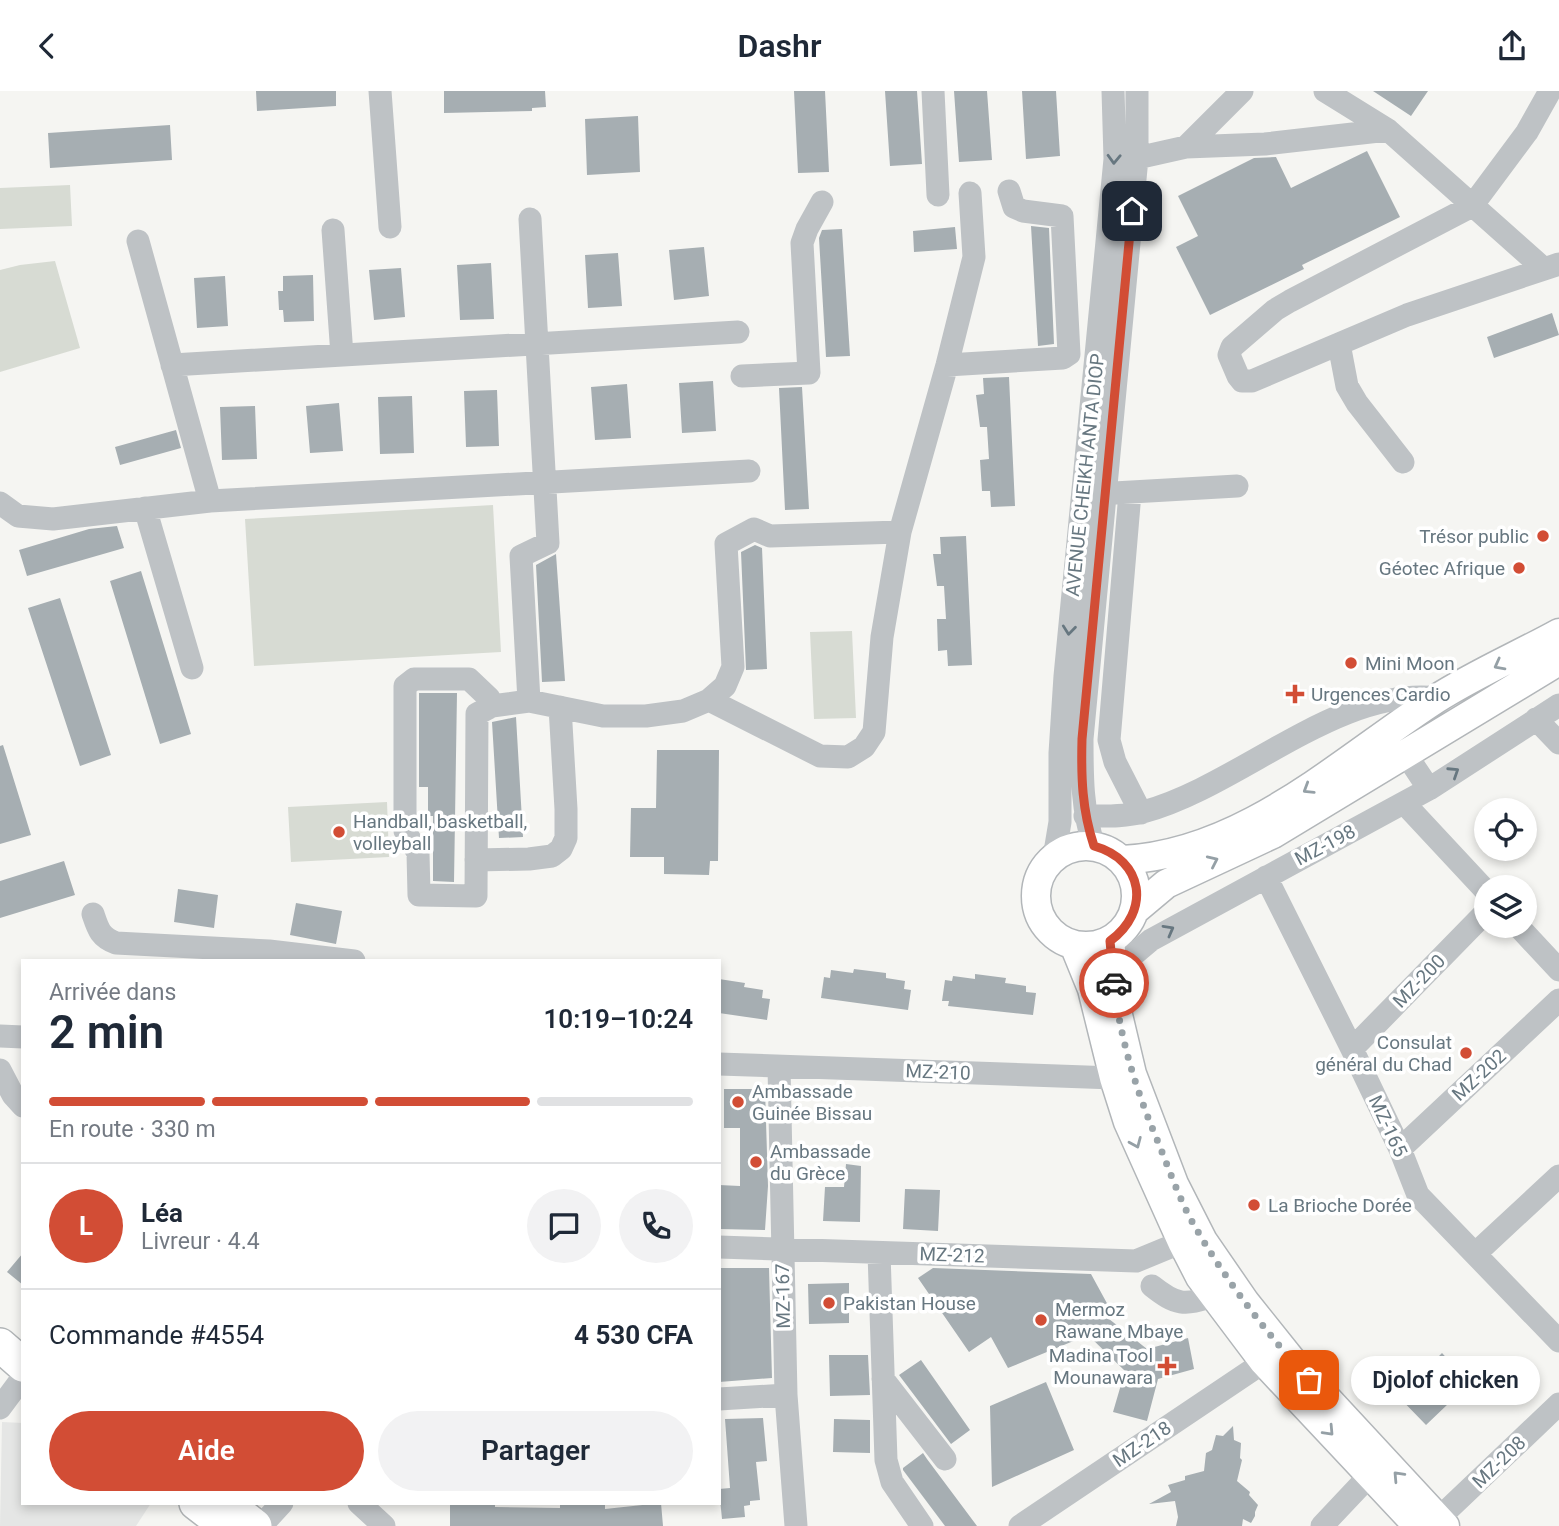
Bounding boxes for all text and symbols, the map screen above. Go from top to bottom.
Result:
icon: back [28,27,66,65]
text: Dashr [738,27,821,65]
icon: share [1493,27,1531,65]
one-way arrow [1106,154,1121,165]
pin [1102,181,1162,241]
icon: home [1113,192,1151,230]
street label: AVENUE CHEIKH ANTA DIOP [1061,352,1109,598]
place label: Trésor public [1419,525,1529,548]
marker: Trésor public [1535,528,1551,544]
place label: Géotec Afrique [1379,557,1505,580]
marker: Géotec Afrique [1511,560,1527,576]
one-way arrow [1062,624,1077,635]
place label: Mini Moon [1365,652,1455,675]
marker: Mini Moon [1343,655,1359,671]
one-way arrow [1494,657,1506,671]
place label: Urgences Cardio [1311,683,1451,706]
marker: Urgences Cardio [1285,684,1305,704]
one-way arrow [1446,768,1459,781]
one-way arrow [1303,780,1316,793]
map controls [1474,798,1537,938]
button: locate [1474,798,1537,861]
place label: Handball, basketball, volleyball [353,810,527,855]
street label: MZ-198 [1291,820,1359,870]
marker: Handball, basketball, volleyball [331,824,347,840]
one-way arrow [1206,856,1218,870]
button: layers [1474,875,1537,938]
one-way arrow [1162,925,1174,938]
courier [1079,948,1149,1018]
street label: MZ-200 [1388,950,1450,1012]
icon: car [1095,964,1133,1002]
text: Arrivée dans [49,979,176,1006]
text: 10:19–10:24 [543,1004,693,1034]
text: 2 min [49,1005,164,1059]
place label: Consulat général du Chad [1315,1031,1452,1076]
street label: MZ-202 [1447,1044,1511,1106]
marker: Consulat général du Chad [1458,1045,1474,1061]
street label: MZ-210 [905,1059,971,1085]
place label: Ambassade Guinée Bissau [752,1080,872,1125]
street label: MZ-165 [1364,1092,1412,1160]
marker: Ambassade Guinée Bissau [730,1094,746,1110]
text: En route · 330 m [49,1116,216,1143]
one-way arrow [1128,1136,1142,1148]
place label: Ambassade du Grèce [770,1140,871,1185]
marker: Ambassade du Grèce [748,1154,764,1170]
button: chat [527,1189,601,1263]
button: phone [619,1189,693,1263]
place label: La Brioche Dorée [1268,1194,1412,1217]
marker: La Brioche Dorée [1246,1197,1262,1213]
text: Léa [141,1198,183,1228]
text: L [79,1211,93,1241]
text: Livreur · 4.4 [141,1228,260,1255]
street label: MZ-212 [919,1242,985,1268]
street label: MZ-167 [771,1263,795,1329]
place label: Pakistan House [843,1292,976,1315]
marker: Pakistan House [821,1295,837,1311]
place label: Mermoz Rawane Mbaye [1055,1298,1183,1343]
marker: Mermoz Rawane Mbaye [1033,1312,1049,1328]
text: Commande #4554 [49,1320,264,1350]
text: 4 530 CFA [574,1320,693,1350]
place label: Madina Tool Mounawara [1049,1344,1153,1389]
pin [1279,1350,1339,1410]
callout: Djolof chicken [1351,1355,1540,1405]
marker: Madina Tool Mounawara [1159,1358,1175,1374]
icon: bag [1290,1361,1328,1399]
text: Djolof chicken [1372,1367,1519,1394]
button: Aide [49,1411,364,1491]
button: Partager [378,1411,693,1491]
street label: MZ-218 [1109,1416,1175,1472]
one-way arrow [1321,1423,1334,1436]
street label: MZ-208 [1468,1431,1530,1493]
one-way arrow [1394,1471,1407,1484]

